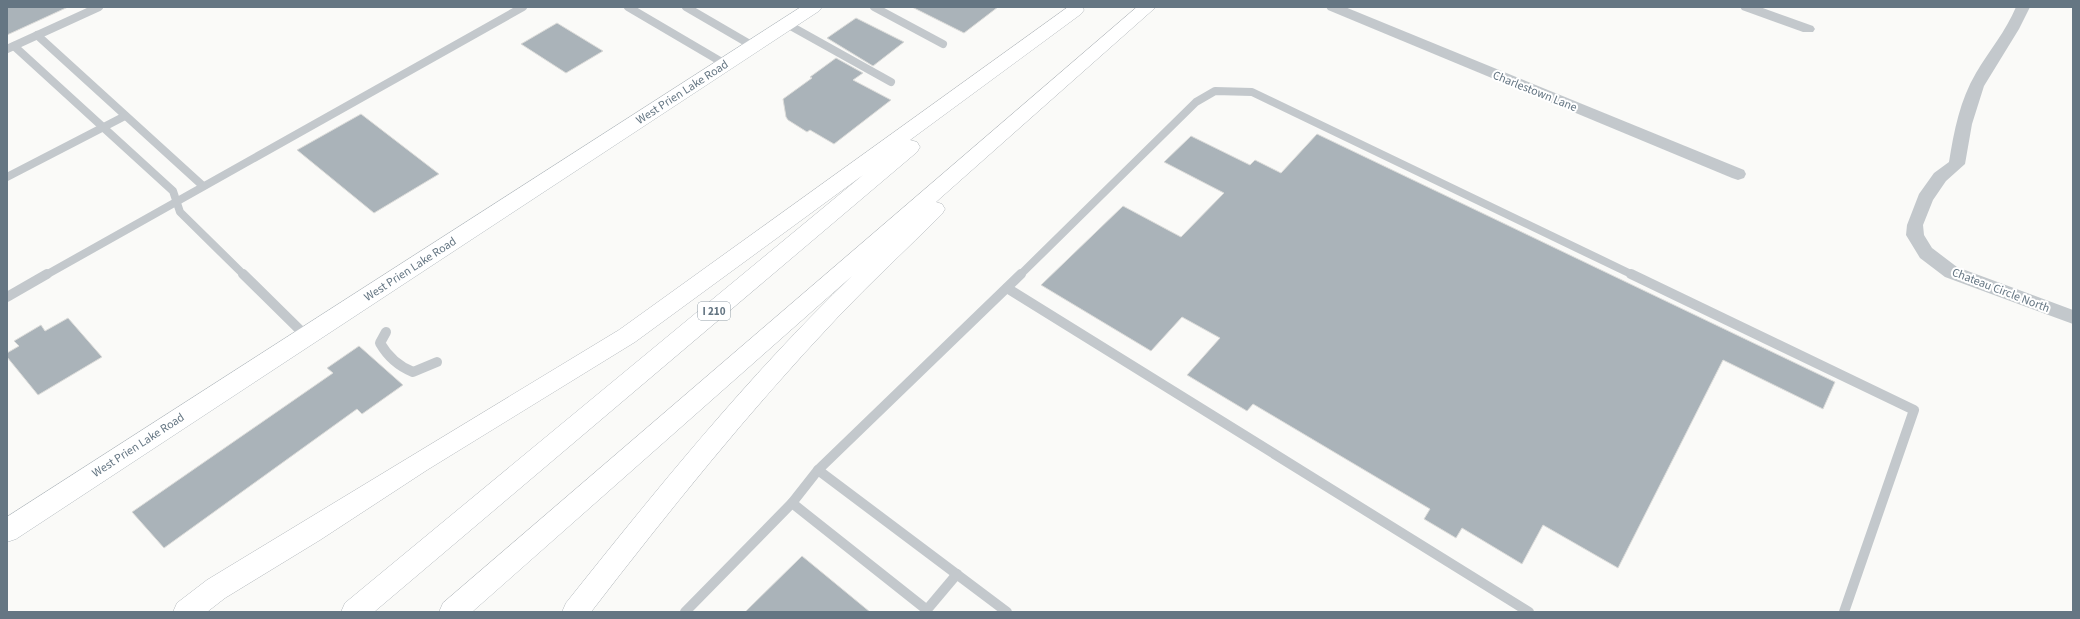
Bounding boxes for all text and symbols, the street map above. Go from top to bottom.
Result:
street label: West Prien Lake Road [633,56,732,129]
street label: Charlestown Lane [1490,67,1580,116]
street label: West Prien Lake Road [361,233,460,306]
street label: Chateau Circle North [1949,264,2052,317]
road number: I 210 [698,302,730,320]
street label: West Prien Lake Road [89,409,188,482]

